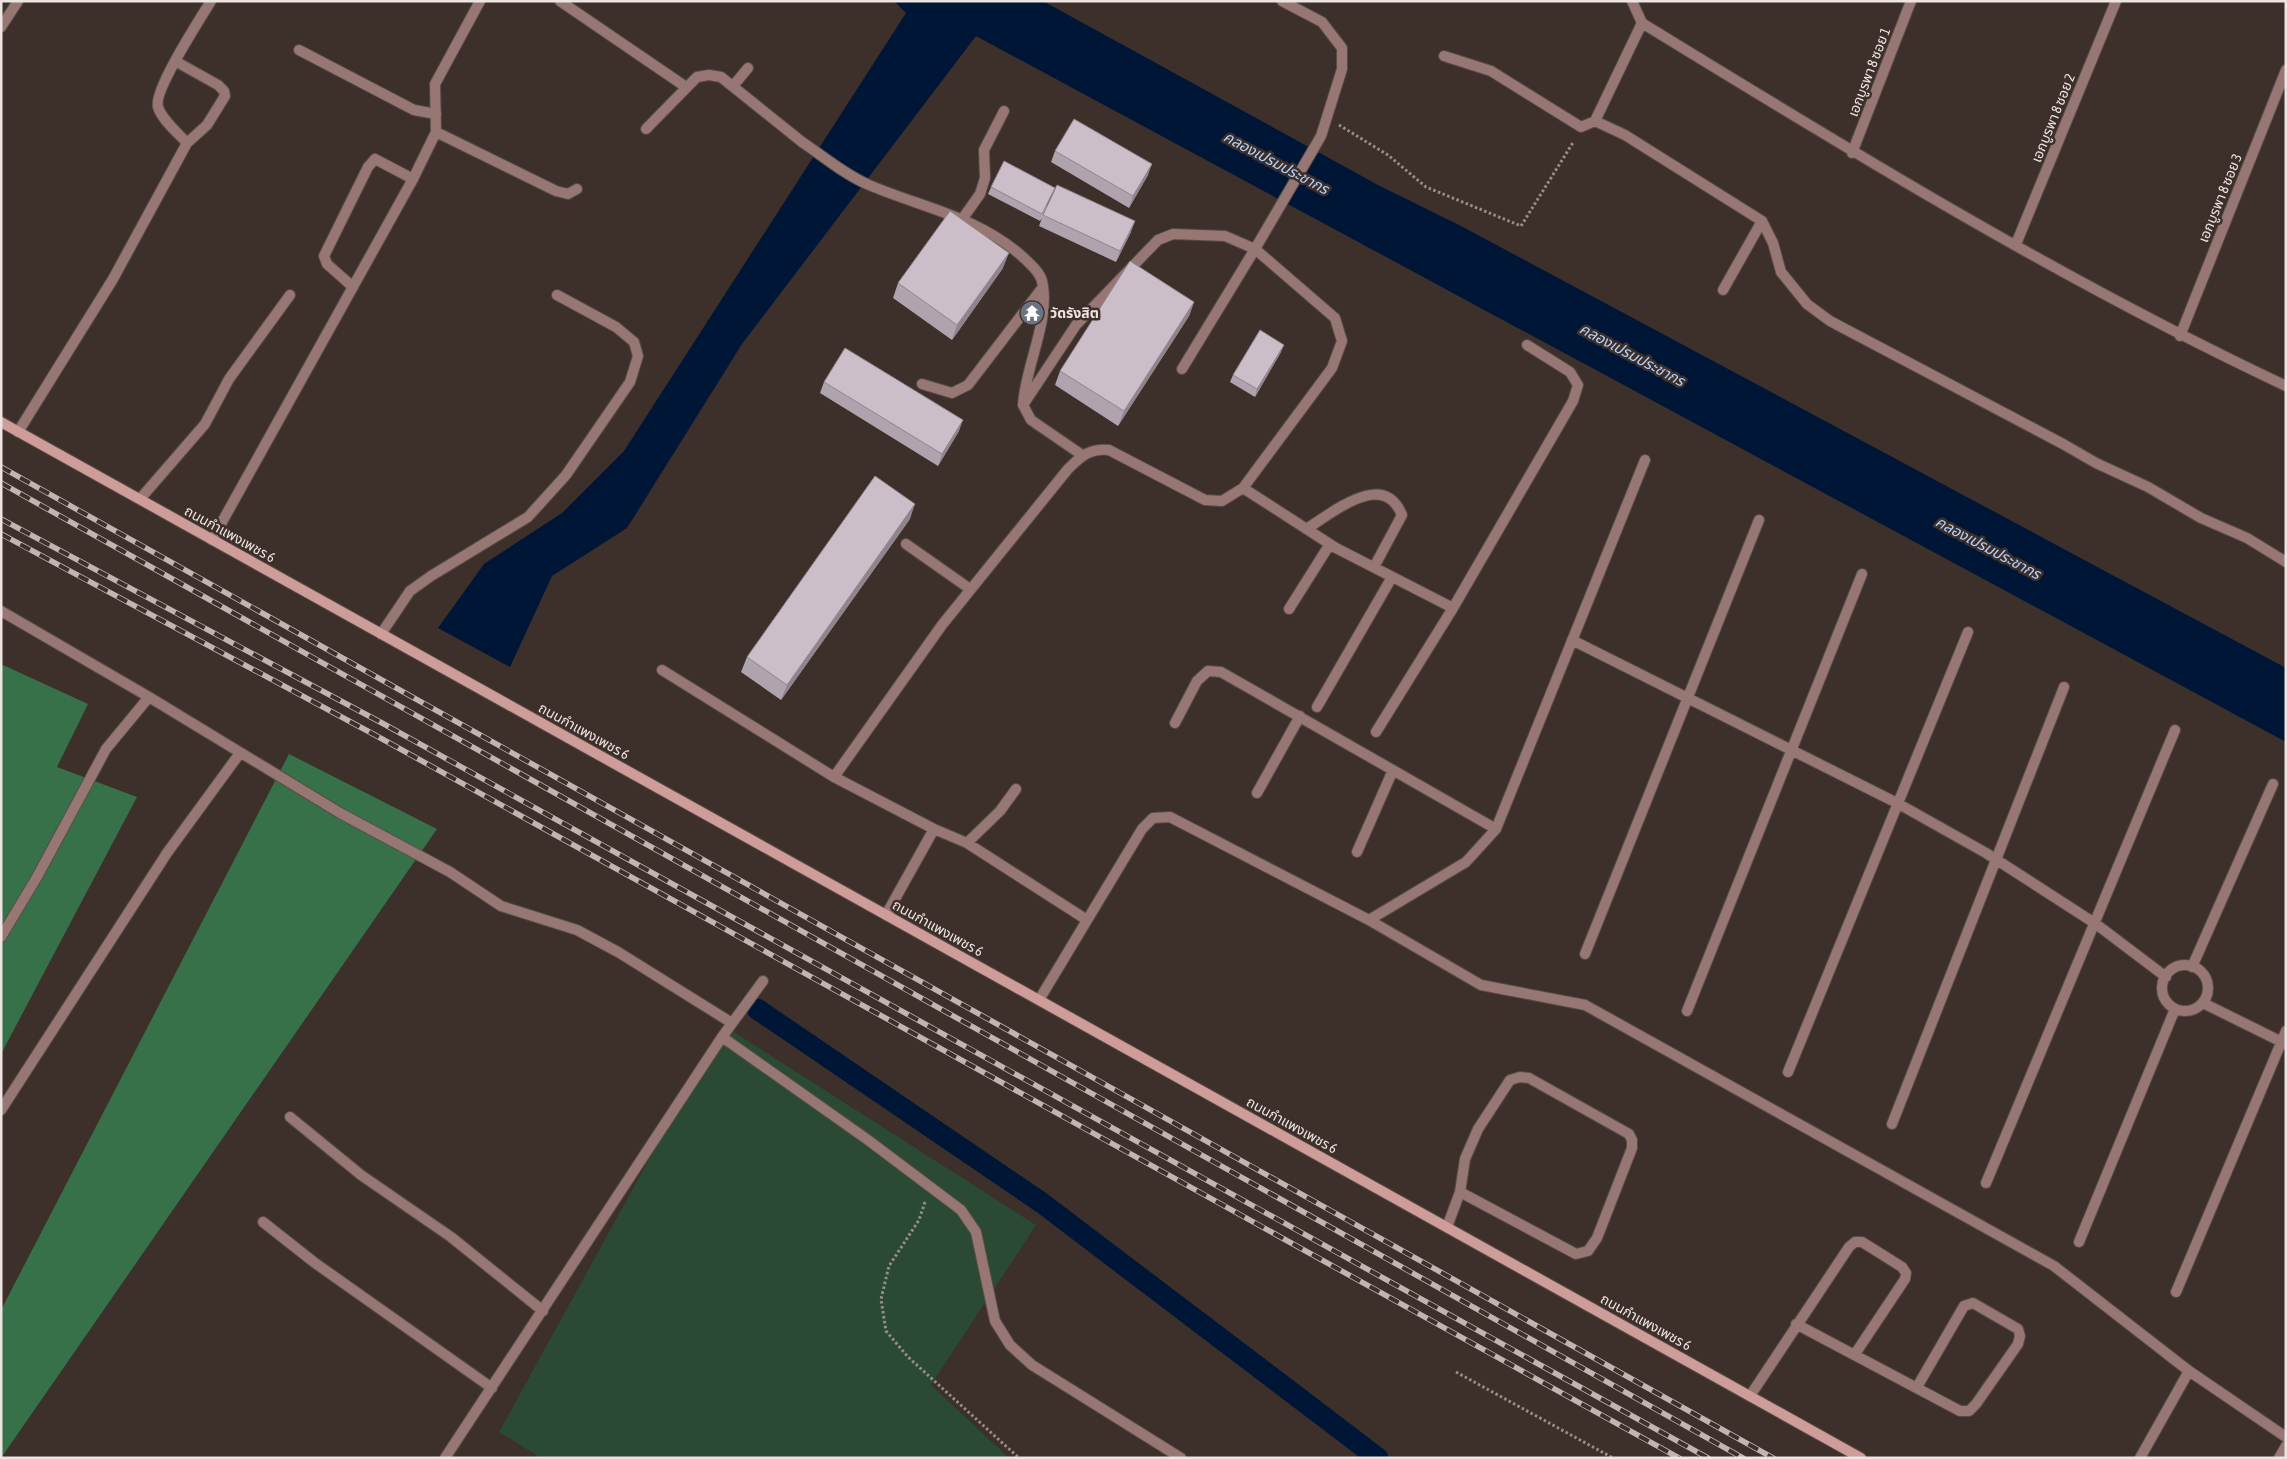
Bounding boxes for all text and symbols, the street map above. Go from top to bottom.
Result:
street label: เอกบูรพา 8 ซอย 1 [1845,25,1894,119]
street label: เอกบูรพา 8 ซอย 2 [2028,71,2079,165]
water label: คลองเปรมประชากร [1221,128,1333,198]
street label: เอกบูรพา 8 ซอย 3 [2195,151,2246,245]
temple icon: วัดรังสิต [1019,300,1045,326]
place label: วัดรังสิต [1050,305,1099,321]
water label: คลองเปรมประชากร [1577,320,1689,390]
street label: ถนนกำแพงเพชร 6 [182,502,279,566]
water label: คลองเปรมประชากร [1933,513,2045,583]
street label: ถนนกำแพงเพชร 6 [536,699,633,763]
street label: ถนนกำแพงเพชร 6 [890,896,987,960]
street label: ถนนกำแพงเพชร 6 [1244,1093,1341,1157]
street label: ถนนกำแพงเพชร 6 [1598,1290,1695,1354]

